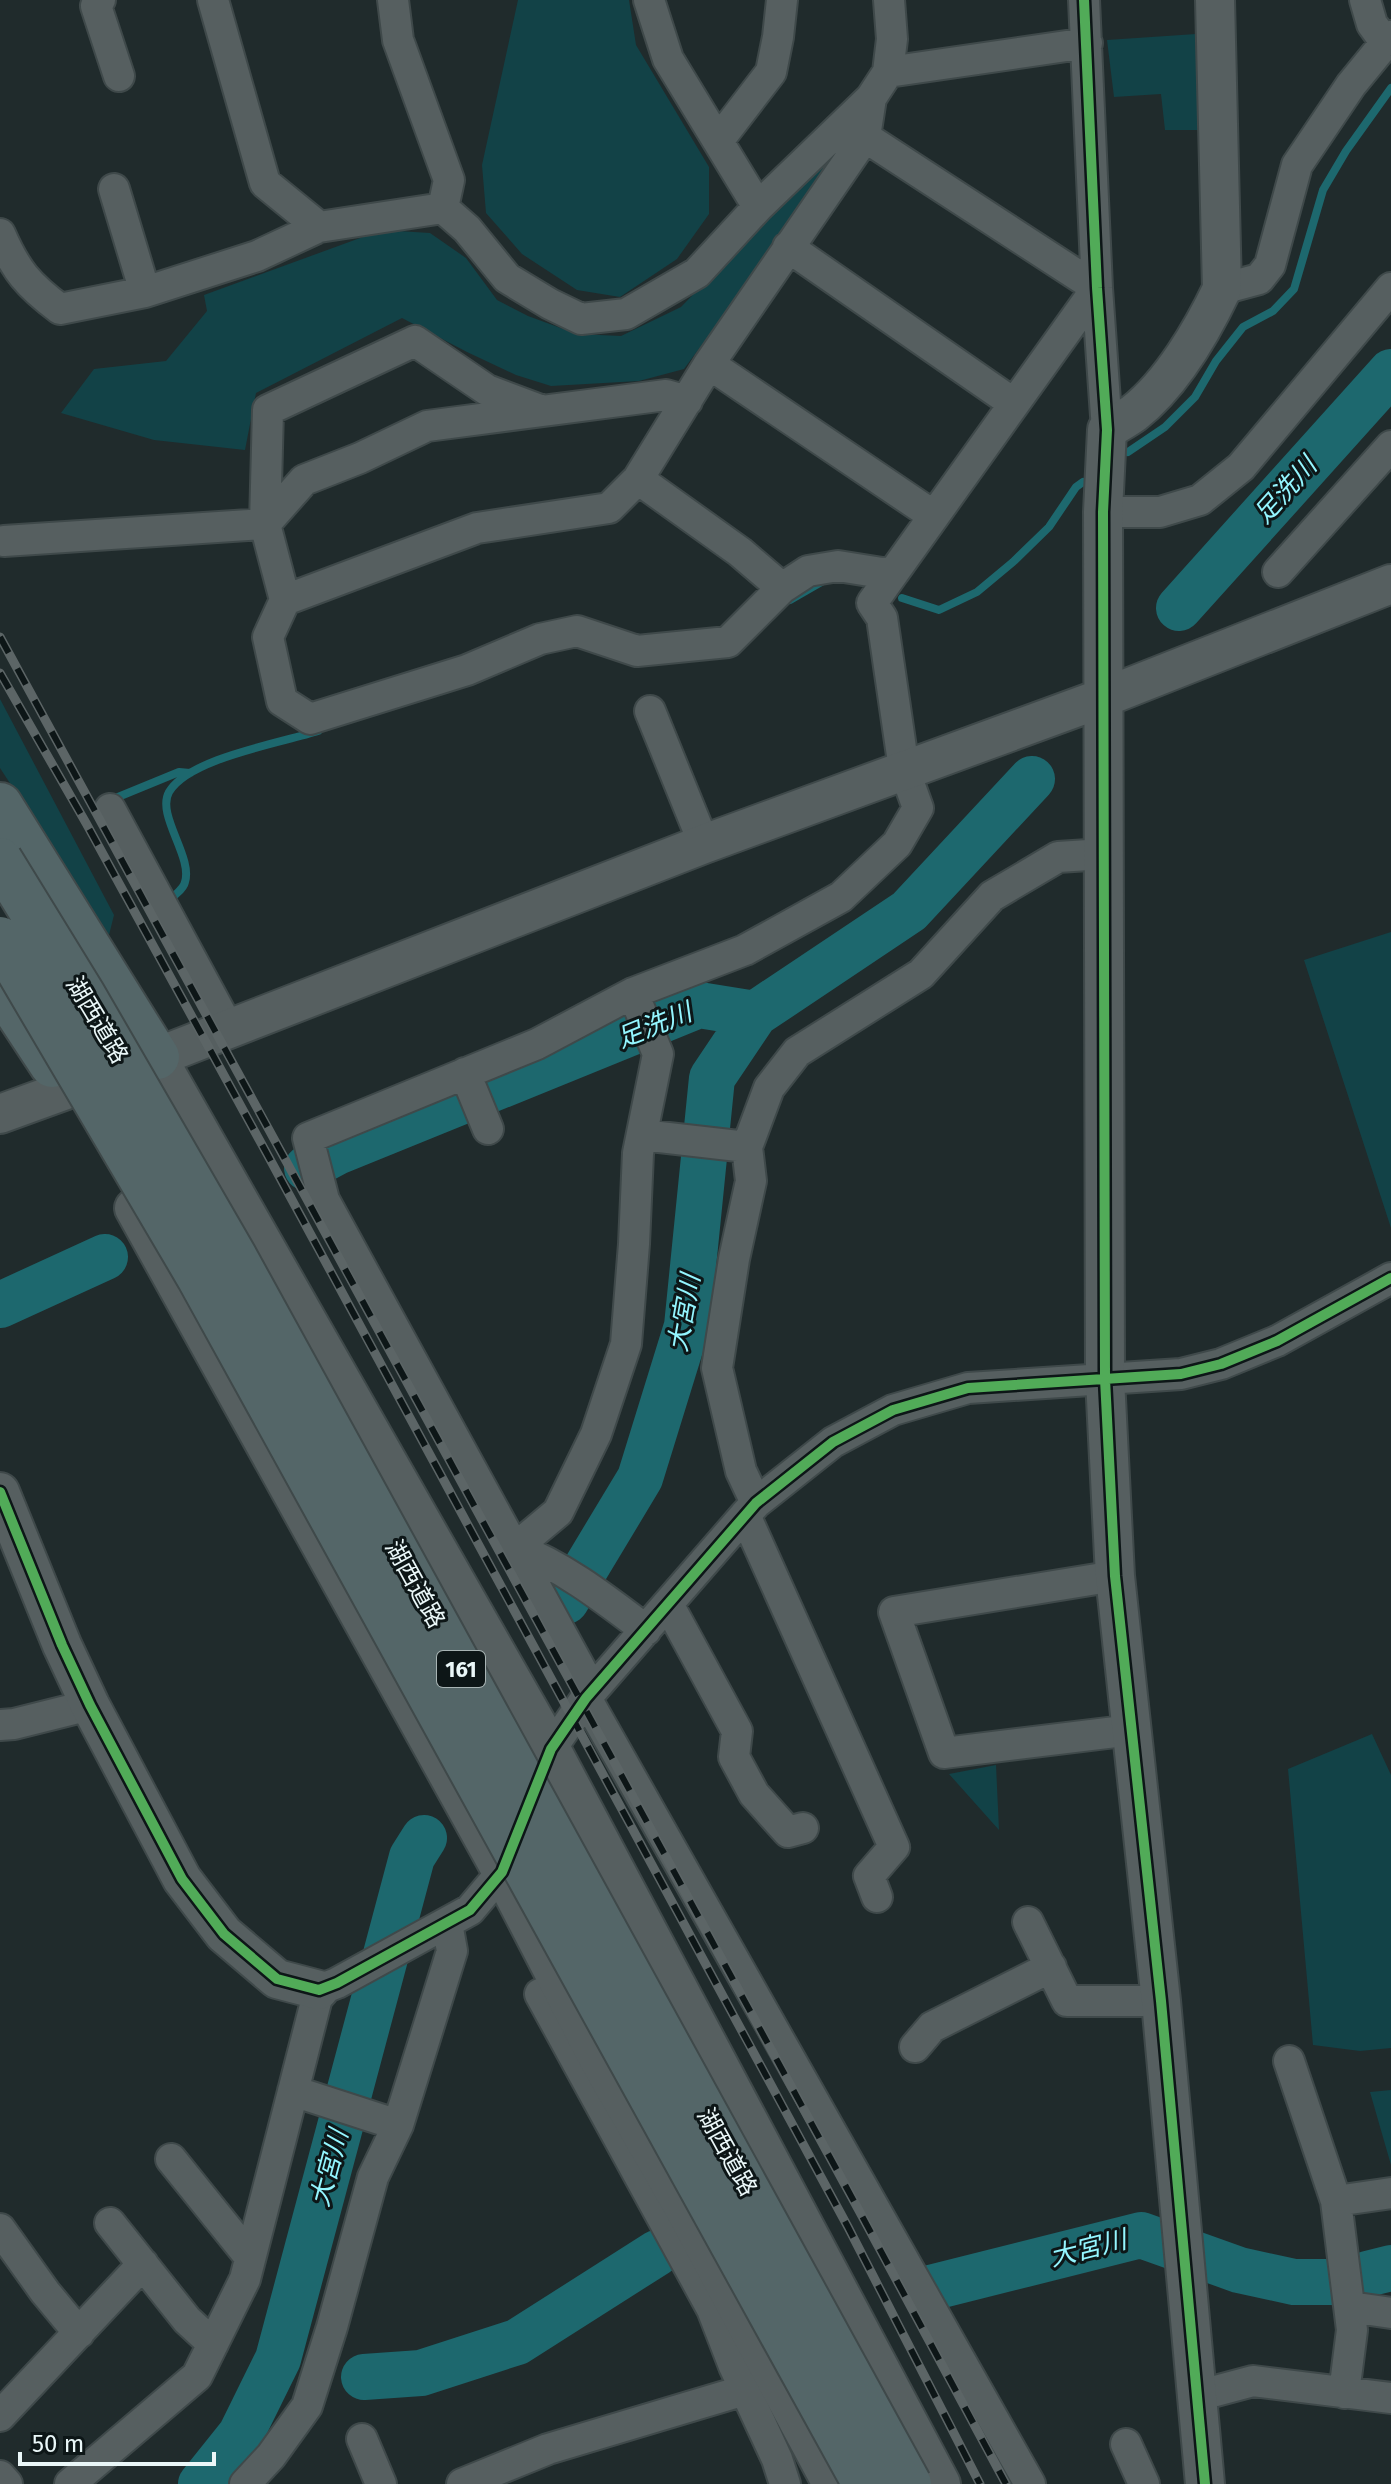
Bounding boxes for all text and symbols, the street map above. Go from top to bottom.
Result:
water label: 足洗川 [1248,449,1325,530]
street label: 湖西道路 [60,972,134,1068]
water label: 足洗川 [612,995,699,1054]
water label: 大宮川 [662,1269,707,1354]
street label: 湖西道路 [379,1535,451,1633]
road number: 161 [437,1651,485,1687]
street label: 湖西道路 [691,2103,763,2201]
water label: 大宮川 [304,2124,355,2210]
water label: 大宮川 [1047,2223,1133,2273]
scale bar [20,2416,214,2466]
text: 50 m [32,2430,84,2458]

